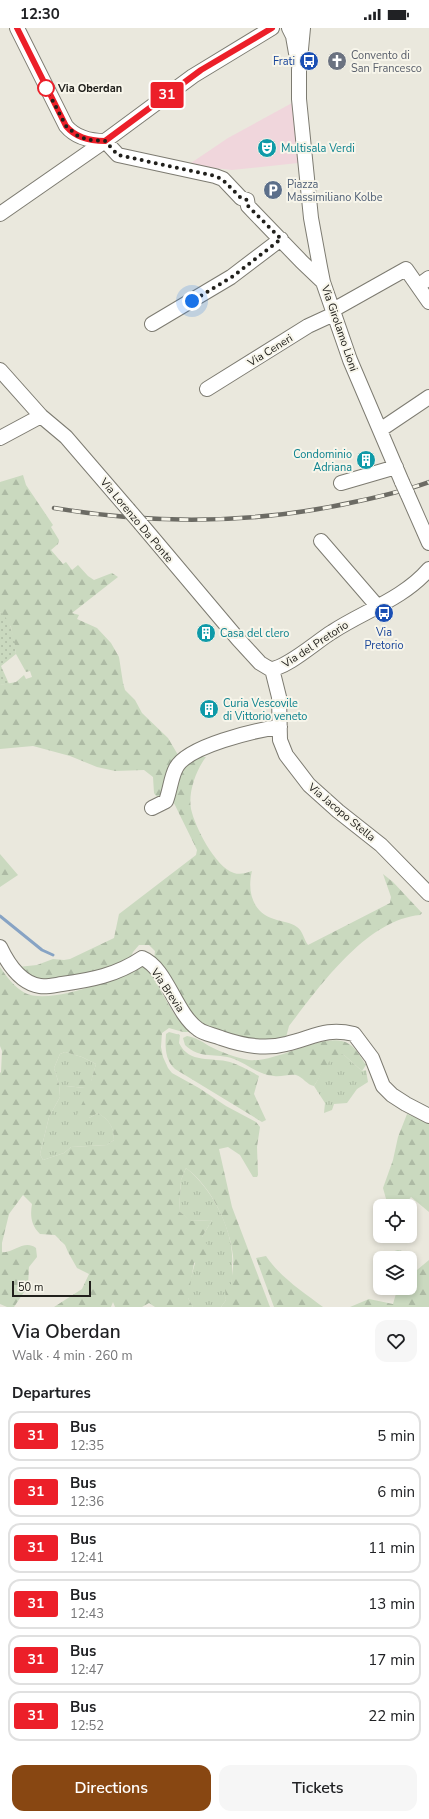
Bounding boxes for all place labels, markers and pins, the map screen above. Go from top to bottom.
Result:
place label: Convento di San Francesco [351,48,422,76]
bus stop icon: Frati [298,50,320,72]
church icon: Convento di San Francesco [326,50,348,72]
place label: Frati [273,54,295,69]
marker: Via Oberdan [37,79,55,97]
place label: Via Oberdan [57,81,122,96]
theatre icon: Multisala Verdi [256,137,278,159]
place label: Multisala Verdi [281,141,355,156]
place label: Piazza Massimiliano Kolbe [287,177,383,205]
parking icon: Piazza Massimiliano Kolbe [262,179,284,201]
place label: Condominio Adriana [293,447,352,475]
building icon: Condominio Adriana [355,449,377,471]
bus stop icon: Via Pretorio [373,602,395,624]
building icon: Casa del clero [195,622,217,644]
place label: Via Pretorio [364,625,404,653]
place label: Casa del clero [220,626,289,641]
place label: Curia Vescovile di Vittorio veneto [223,696,307,724]
building icon: Curia Vescovile di Vittorio veneto [198,698,220,720]

